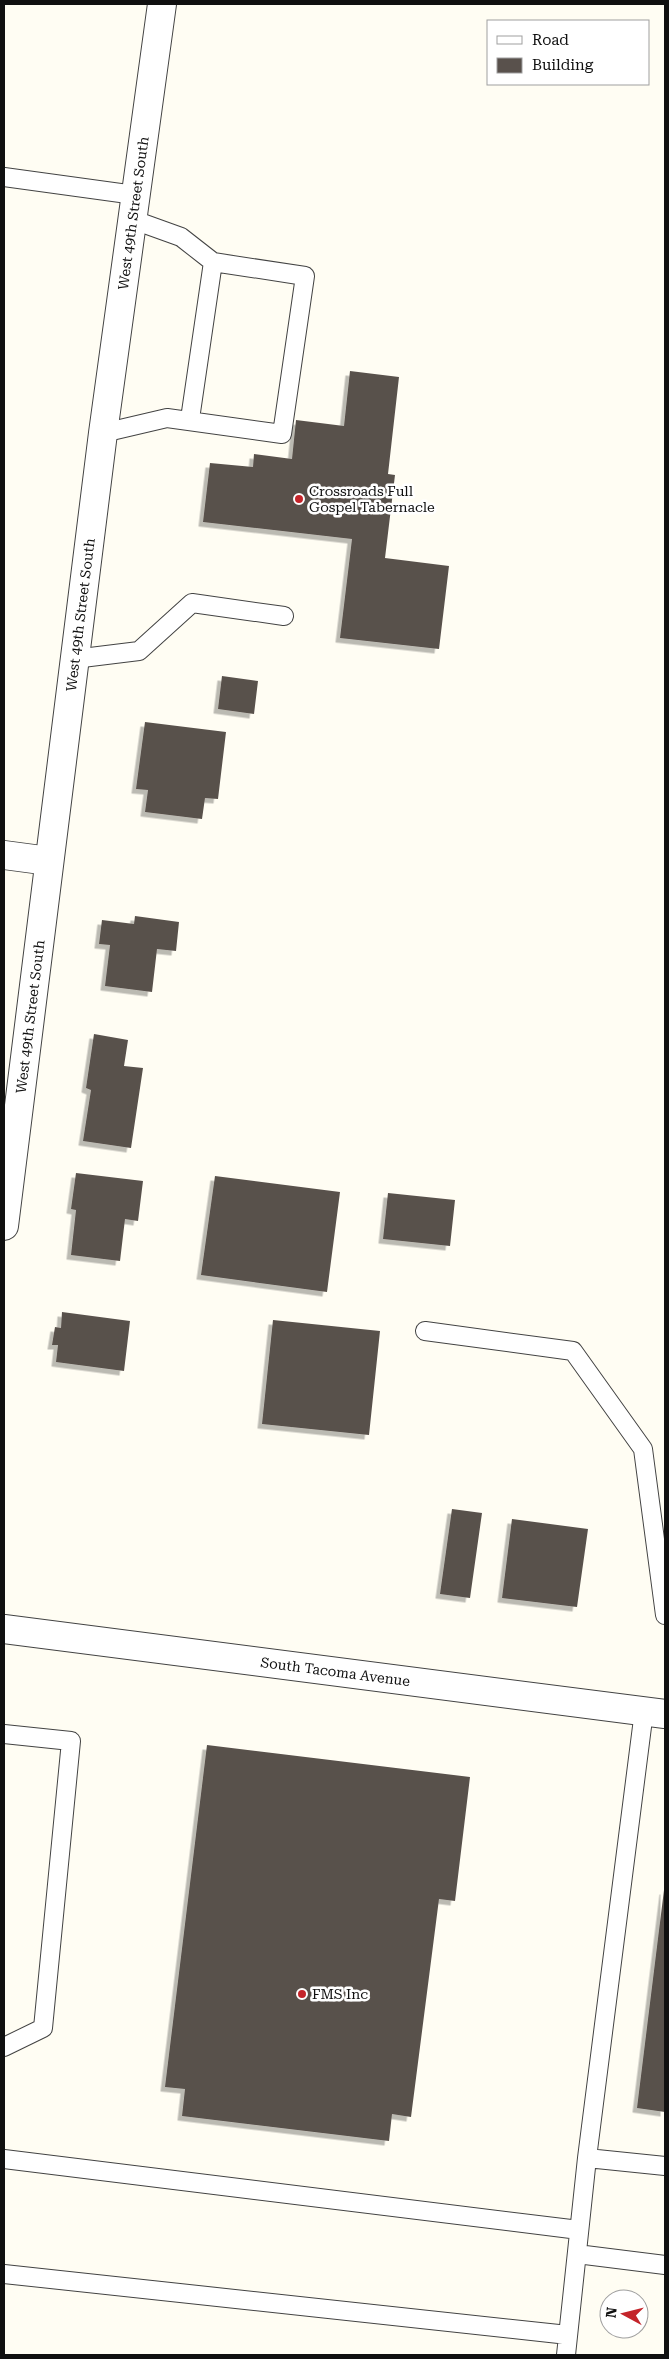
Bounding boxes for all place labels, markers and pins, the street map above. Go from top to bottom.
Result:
place label: Crossroads Full Gospel Tabernacle [309,483,435,515]
marker: Crossroads Full Gospel Tabernacle [293,493,305,505]
place label: FMS Inc [312,1986,368,2002]
marker: FMS Inc [296,1988,308,2000]

